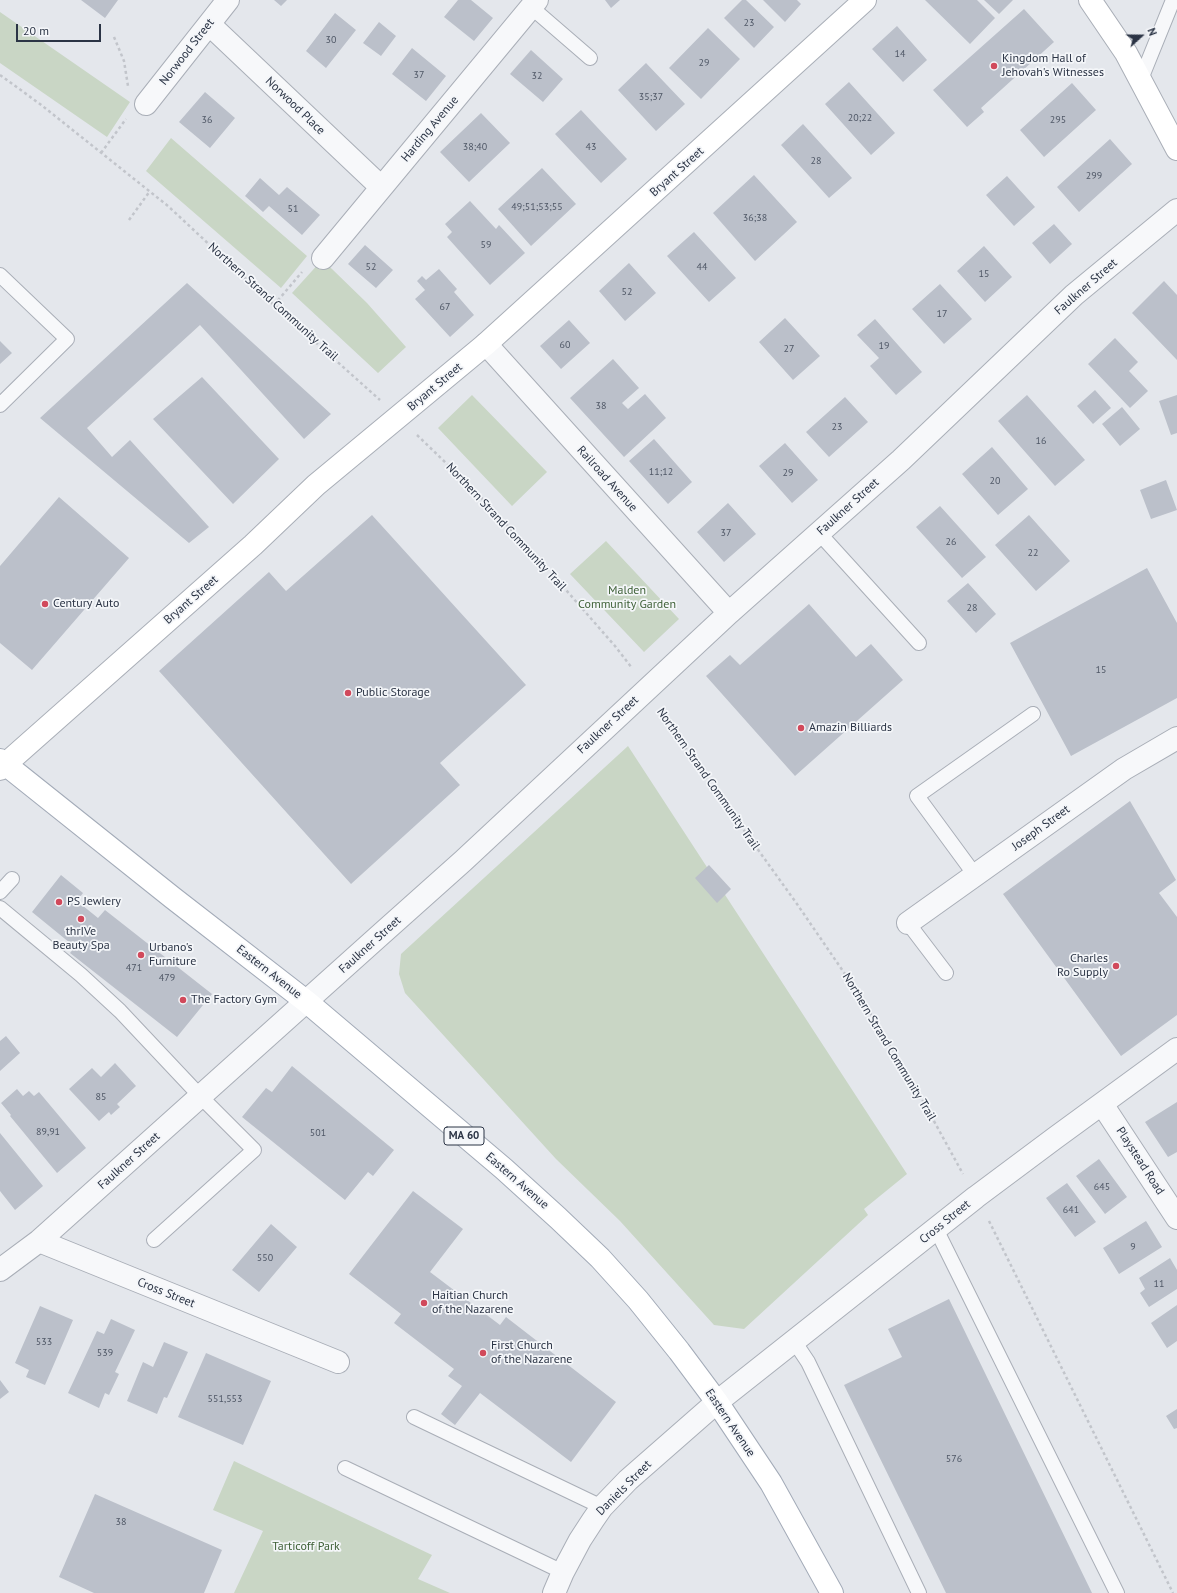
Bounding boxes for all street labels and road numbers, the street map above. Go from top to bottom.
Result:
street label: Norwood Street [157,16,217,88]
street label: Norwood Place [262,74,328,138]
street label: Harding Avenue [398,93,462,165]
street label: Bryant Street [647,144,707,200]
street label: Northern Strand Community Trail [205,240,341,364]
street label: Faulkner Street [1052,256,1120,318]
street label: Bryant Street [405,360,465,414]
street label: Railroad Avenue [574,443,640,515]
street label: Northern Strand Community Trail [443,460,569,594]
street label: Faulkner Street [814,475,882,539]
street label: Bryant Street [161,573,221,627]
street label: Faulkner Street [574,693,642,757]
street label: Northern Strand Community Trail [653,705,763,853]
street label: Joseph Street [1009,802,1073,854]
street label: Faulkner Street [336,913,404,977]
street label: Eastern Avenue [234,942,304,1002]
street label: Northern Strand Community Trail [839,971,939,1123]
street label: Playstead Road [1113,1124,1167,1198]
road number: MA 60 [444,1127,484,1145]
street label: Faulkner Street [95,1129,163,1193]
street label: Eastern Avenue [483,1150,551,1212]
street label: Cross Street [917,1197,973,1247]
street label: Cross Street [135,1275,197,1311]
street label: Eastern Avenue [702,1386,758,1460]
street label: Daniels Street [593,1457,655,1519]

